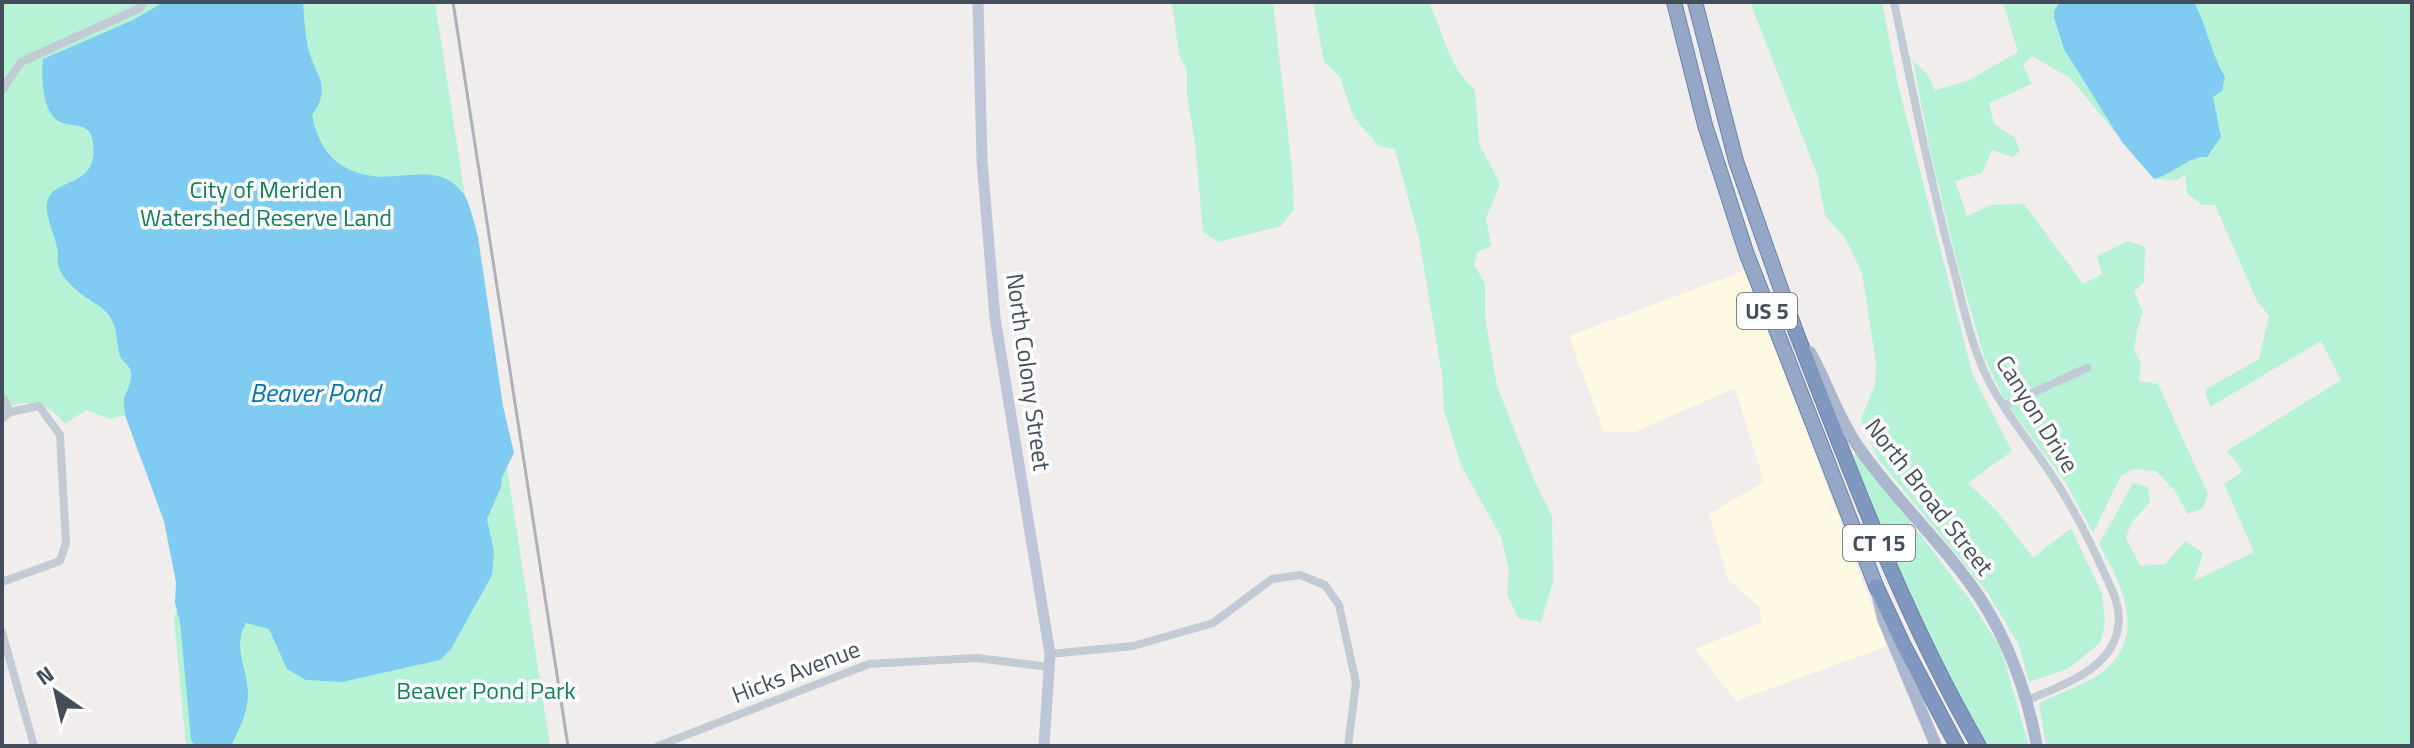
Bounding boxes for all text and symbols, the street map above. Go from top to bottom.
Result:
park label: City of Meriden Watershed Reserve Land [140,171,392,235]
street label: North Colony Street [997,271,1061,473]
road number: US 5 [1737,293,1797,329]
street label: Canyon Drive [1987,348,2088,479]
water label: Beaver Pond [250,373,383,412]
street label: North Broad Street [1857,410,2003,583]
road number: CT 15 [1843,525,1915,561]
street label: Hicks Avenue [726,630,865,712]
north arrow [16,652,96,732]
text: N [29,657,61,694]
park label: Beaver Pond Park [396,672,576,708]

